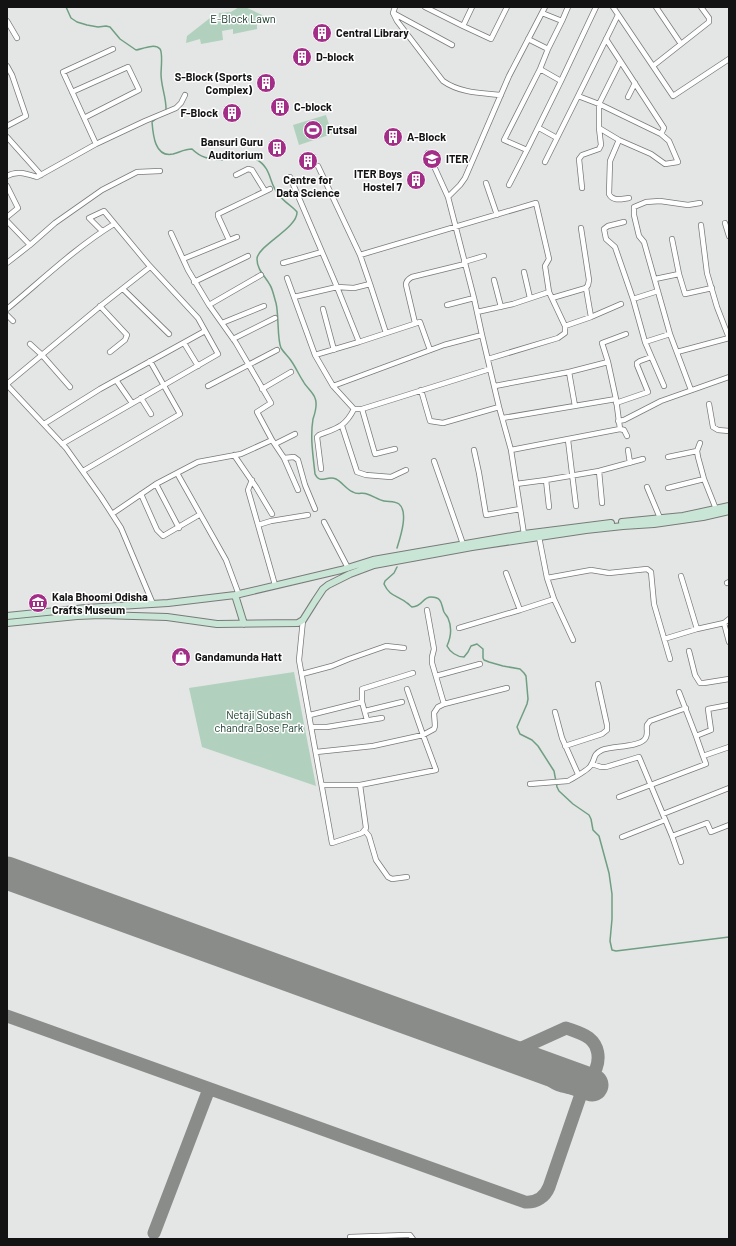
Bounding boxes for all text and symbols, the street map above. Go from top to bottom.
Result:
park label: E-Block Lawn [210,12,276,25]
building icon: Central Library [311,22,333,44]
place label: Central Library [336,26,409,39]
building icon: D-block [291,46,313,68]
place label: D-block [316,50,354,63]
place label: S-Block (Sports Complex) [175,70,252,96]
building icon: S-Block (Sports Complex) [255,72,277,94]
building icon: C-block [269,96,291,118]
place label: C-block [294,100,332,113]
building icon: F-Block [221,102,243,124]
place label: F-Block [181,106,218,119]
sports icon: Futsal [302,119,324,141]
place label: Futsal [327,123,357,136]
building icon: A-Block [382,126,404,148]
place label: A-Block [407,130,446,143]
place label: Bansuri Guru Auditorium [201,135,263,161]
building icon: Bansuri Guru Auditorium [266,137,288,159]
school or university icon: ITER [421,148,443,170]
building icon: Centre for Data Science [297,150,319,172]
place label: ITER [446,152,469,165]
place label: ITER Boys Hostel 7 [354,167,403,193]
building icon: ITER Boys Hostel 7 [405,169,427,191]
place label: Centre for Data Science [276,173,340,199]
place label: Kala Bhoomi Odisha Crafts Museum [52,590,148,616]
museum icon: Kala Bhoomi Odisha Crafts Museum [27,592,49,614]
shop icon: Gandamunda Hatt [170,646,192,668]
place label: Gandamunda Hatt [195,650,282,663]
park label: Netaji Subash chandra Bose Park [215,708,304,734]

